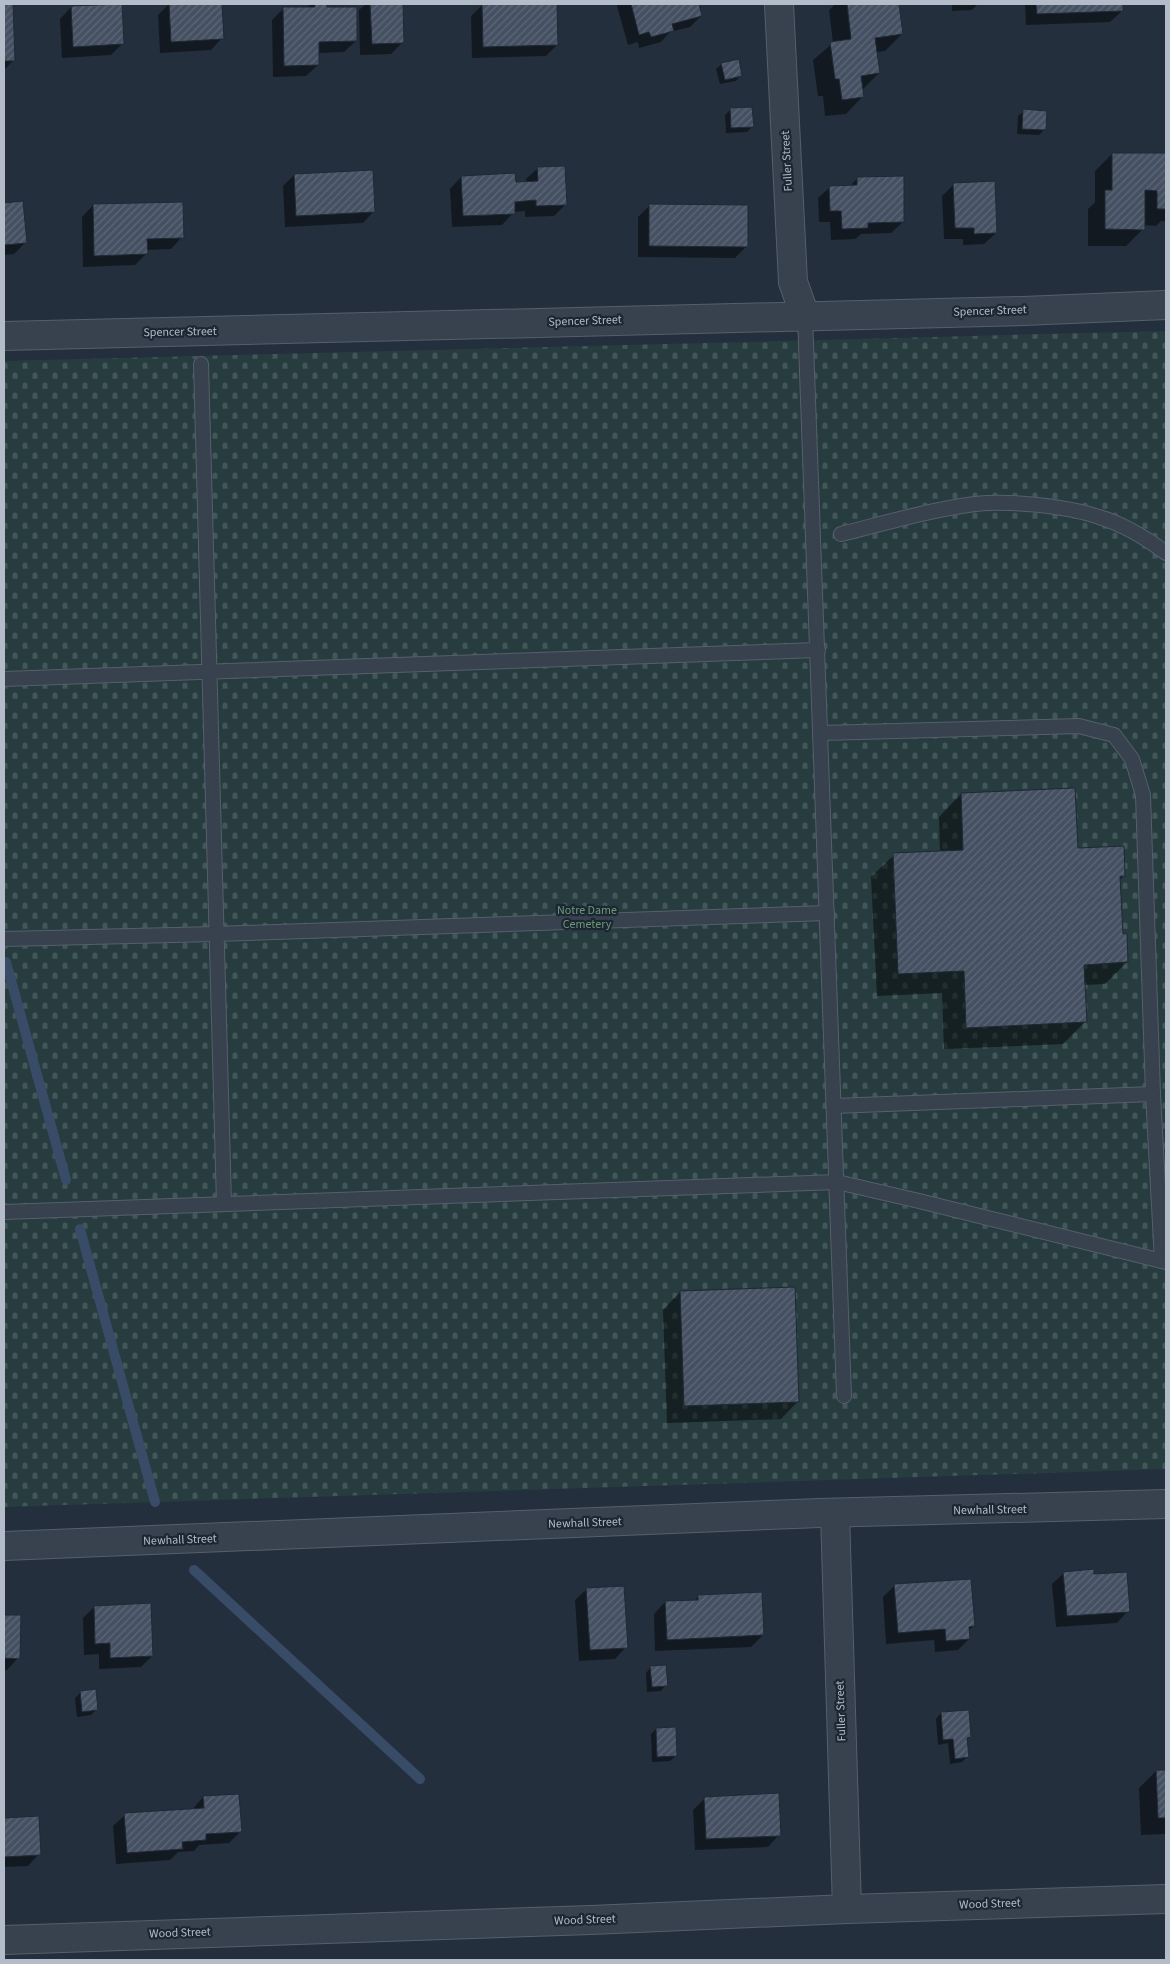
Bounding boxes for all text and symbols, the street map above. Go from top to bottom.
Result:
street label: Fuller Street [777,130,797,192]
street label: Spencer Street [953,301,1027,321]
street label: Spencer Street [548,311,622,331]
street label: Spencer Street [143,323,217,341]
park label: Notre Dame Cemetery [557,902,617,933]
street label: Newhall Street [953,1501,1027,1519]
street label: Newhall Street [548,1513,622,1533]
street label: Newhall Street [143,1530,217,1550]
street label: Fuller Street [831,1680,851,1742]
street label: Wood Street [959,1894,1021,1914]
street label: Wood Street [554,1910,616,1930]
street label: Wood Street [149,1923,211,1943]

